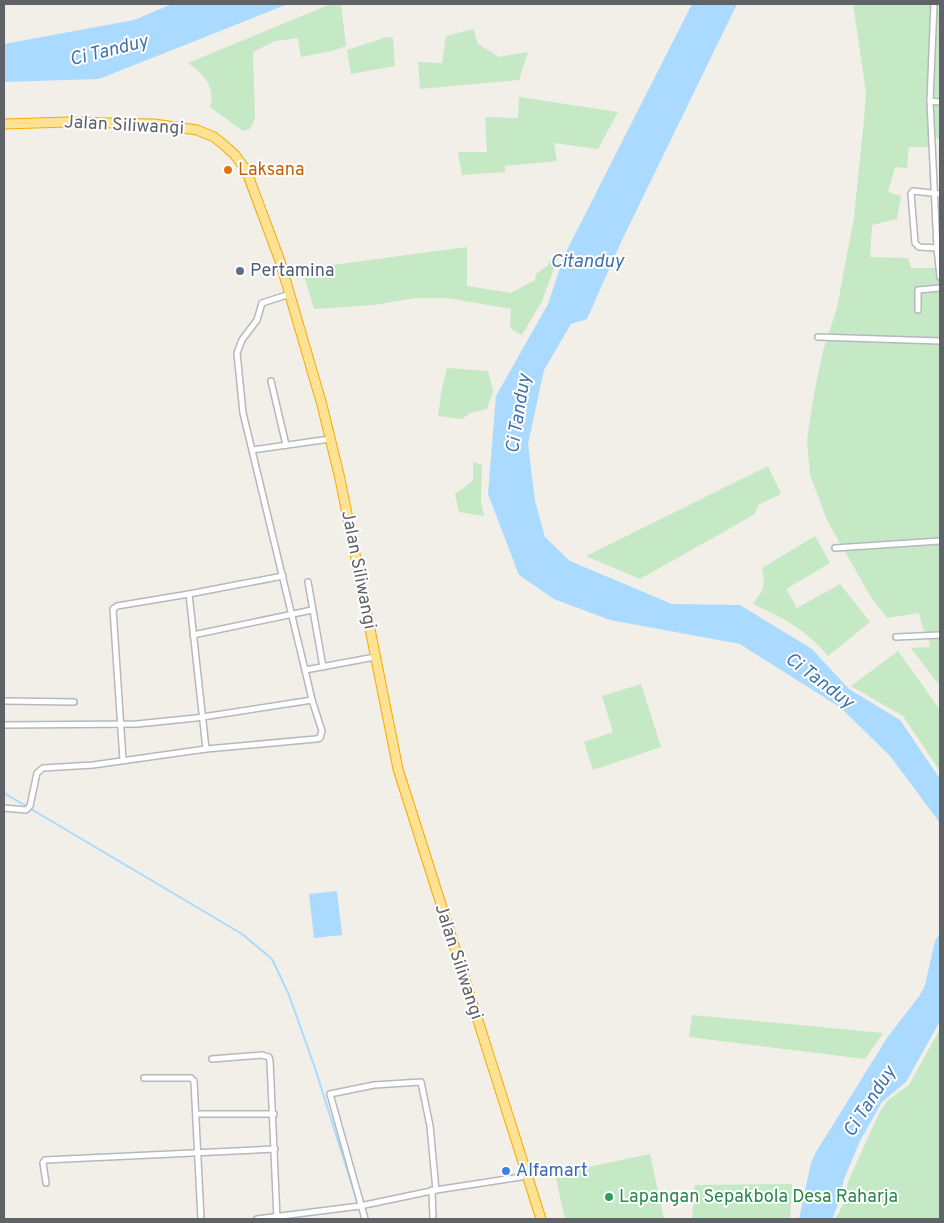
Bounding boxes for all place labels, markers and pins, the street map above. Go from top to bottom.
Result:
place label: Laksana [238,159,304,182]
marker: Laksana [222,164,234,176]
place label: Pertamina [250,260,334,283]
marker: Pertamina [234,265,246,277]
place label: Alfamart [516,1160,588,1183]
marker: Alfamart [500,1165,512,1177]
place label: Lapangan Sepakbola Desa Raharja [619,1186,898,1209]
marker: Lapangan Sepakbola Desa Raharja [603,1191,615,1203]

